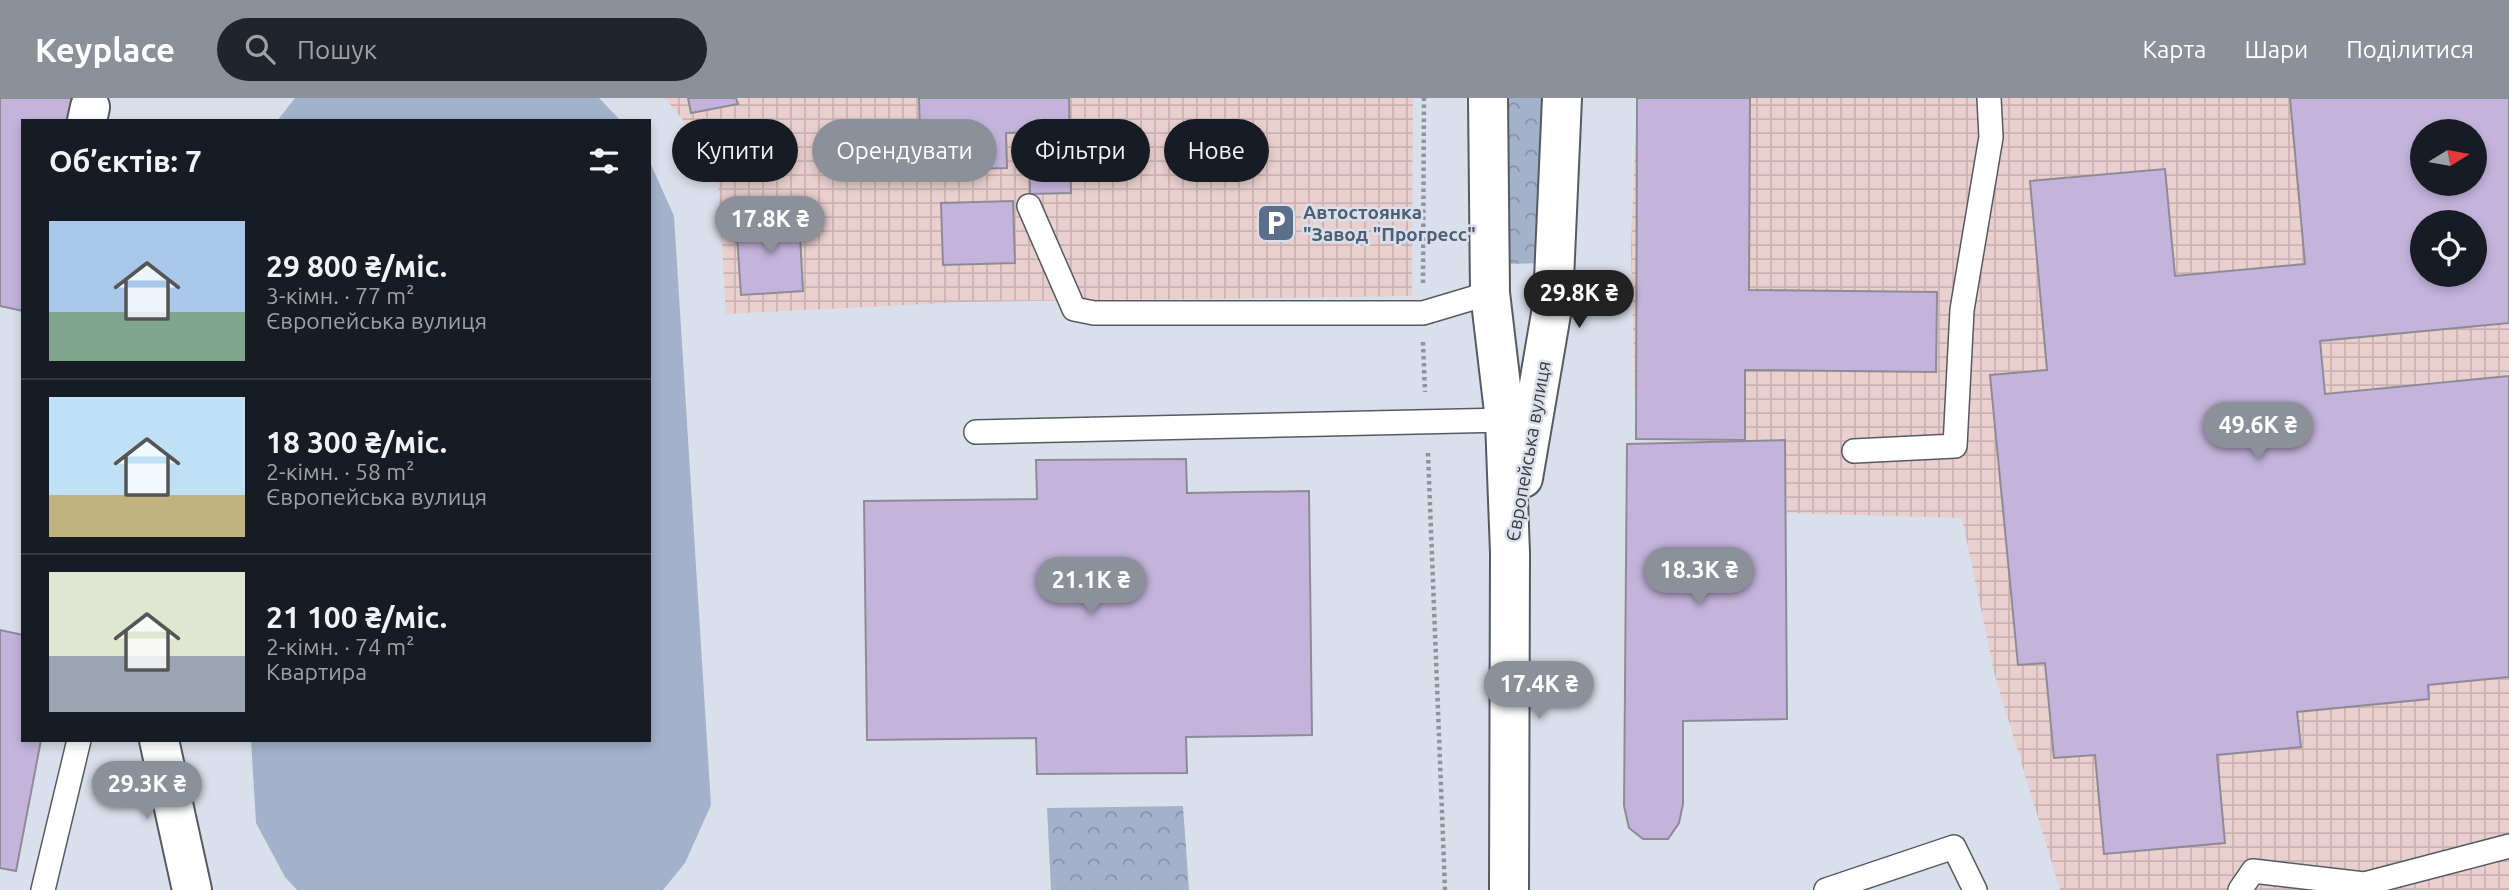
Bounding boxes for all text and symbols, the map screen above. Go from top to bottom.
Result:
search box [217,18,707,81]
icon: search [241,30,279,68]
text: Keyplace [35,31,175,68]
text: Пошук [297,35,377,64]
text: Карта [2142,36,2206,63]
text: Шари [2244,36,2308,63]
text: Поділитися [2346,36,2474,63]
chip: Купити [672,119,798,182]
chip: Орендувати [812,119,997,182]
chip: Фільтри [1011,119,1150,182]
chip: Нове [1164,119,1269,182]
north arrow [2410,119,2487,196]
map controls [2410,119,2487,287]
icon: filters [585,142,623,180]
text: Об’єктів: 7 [49,144,202,178]
pin: 17.8K ₴ [705,197,835,256]
place label: Автостоянка "Завод "Прогресс" [1303,201,1476,245]
parking icon: Автостоянка "Завод "Прогресс" [1255,202,1297,244]
text: 17.8K ₴ [731,206,809,231]
button: locate [2410,210,2487,287]
icon: home [105,249,189,333]
text: 29 800 ₴/міс. [266,249,447,283]
pin: 29.8K ₴ [1514,271,1644,330]
text: 29.8K ₴ [1540,280,1618,305]
text: 3-кімн. · 77 m² [266,283,414,308]
text: Європейська вулиця [266,308,487,333]
street label: Європейська вулиця [1501,359,1555,543]
pin: 49.6K ₴ [2193,402,2323,462]
text: 49.6K ₴ [2219,412,2297,437]
icon: home [105,425,189,509]
text: 18 300 ₴/міс. [266,425,447,459]
text: 2-кімн. · 58 m² [266,459,414,484]
text: Європейська вулиця [266,484,487,509]
pin: 18.3K ₴ [1634,547,1764,607]
text: 18.3K ₴ [1660,557,1738,582]
pin: 21.1K ₴ [1026,558,1156,617]
text: 21.1K ₴ [1052,567,1130,592]
icon: home [105,600,189,684]
text: 21 100 ₴/міс. [266,600,447,634]
text: 2-кімн. · 74 m² [266,634,414,659]
text: Квартира [266,659,367,684]
pin: 17.4K ₴ [1474,662,1604,721]
text: 17.4K ₴ [1500,671,1578,696]
pin: 29.3K ₴ [82,762,212,821]
text: 29.3K ₴ [108,771,186,796]

